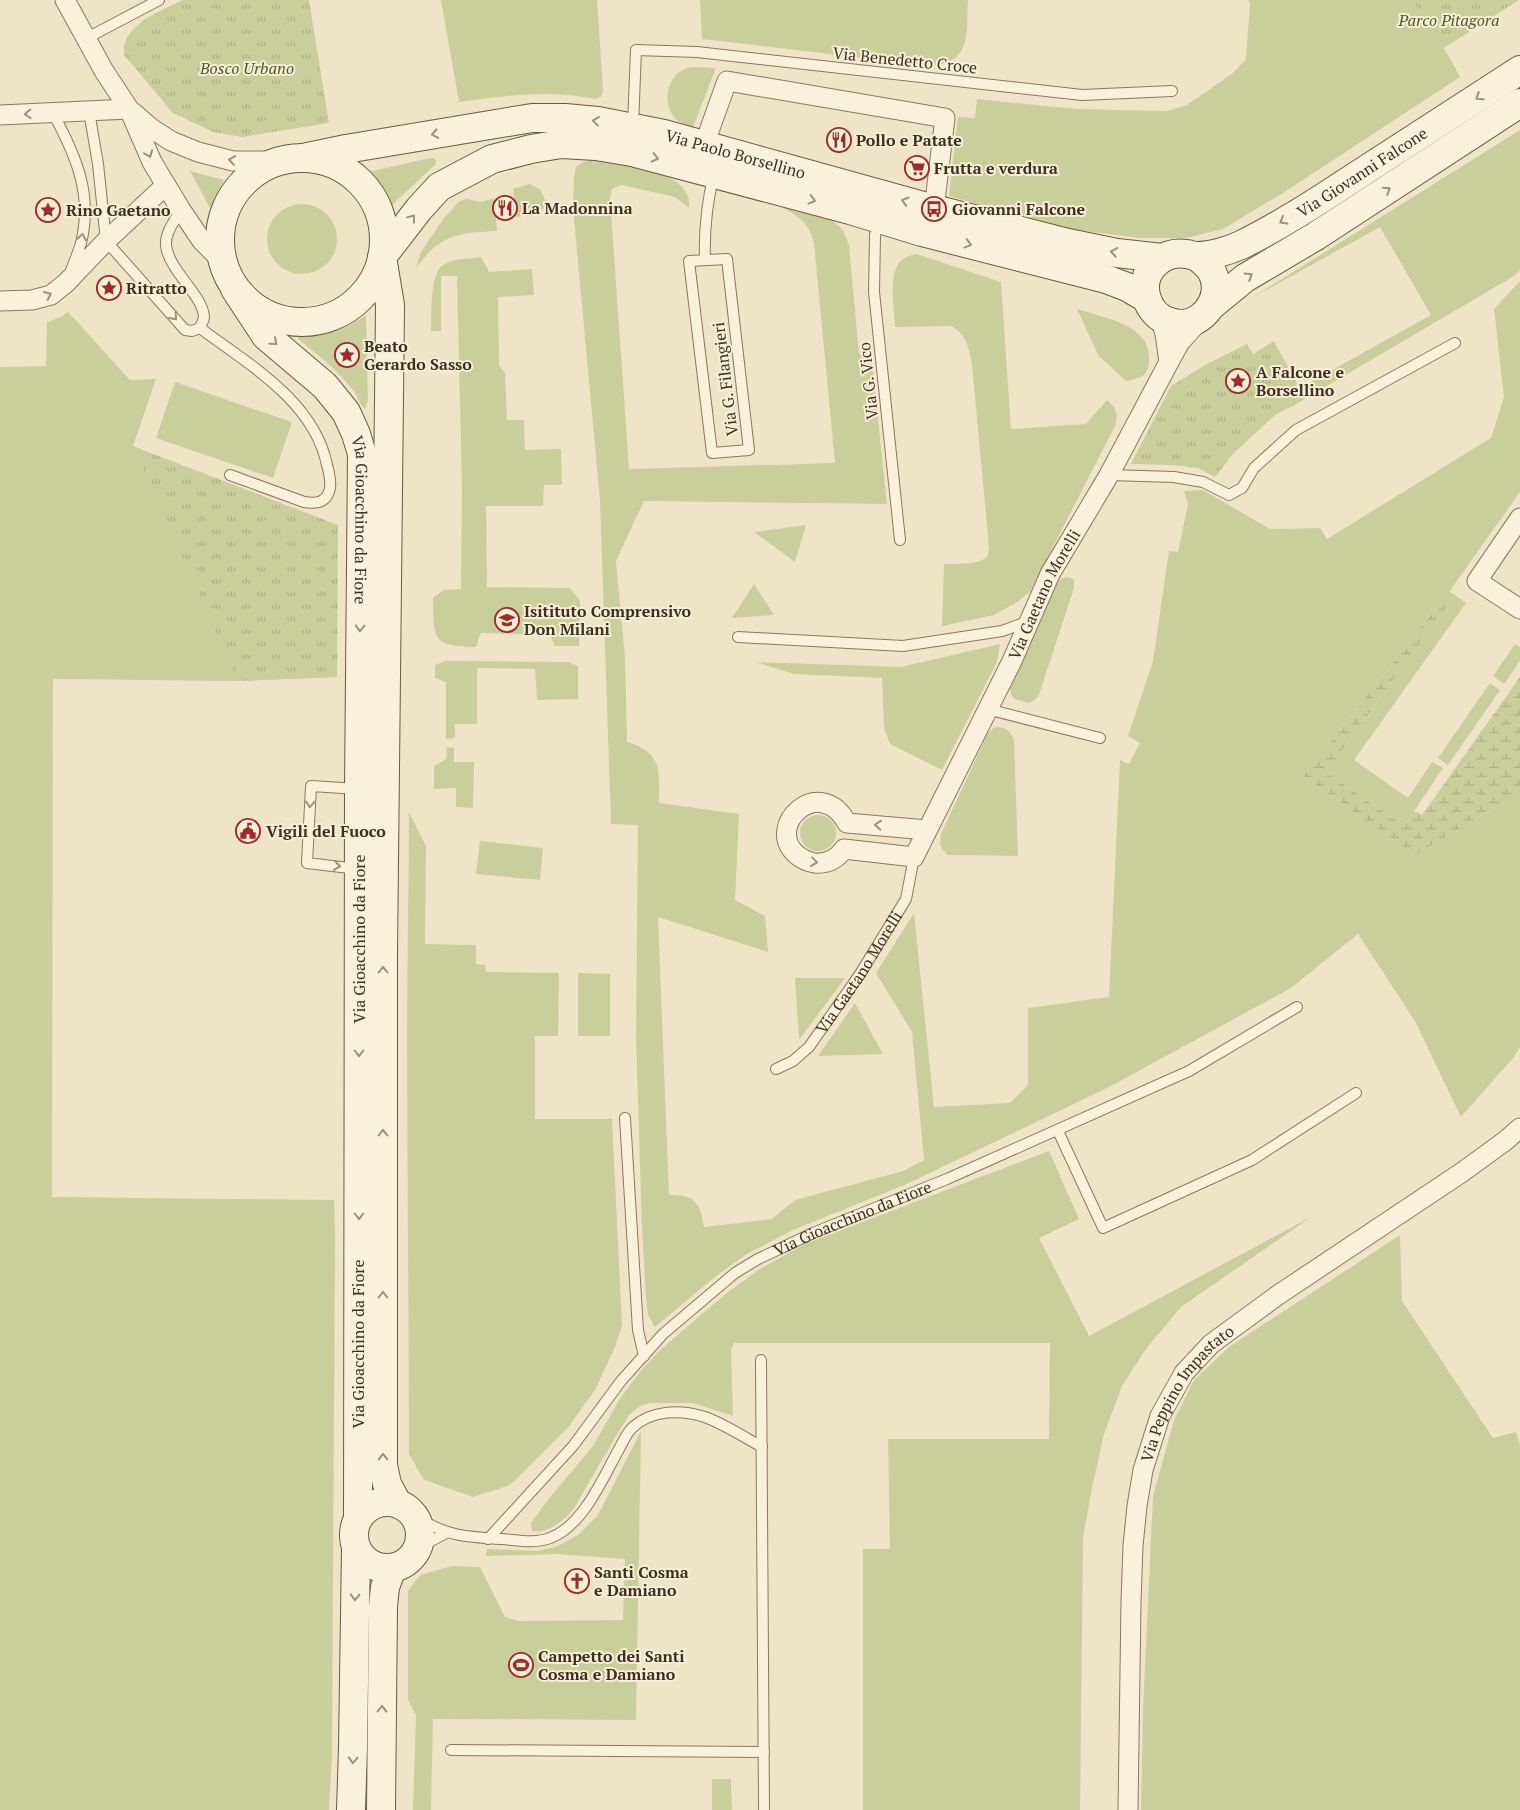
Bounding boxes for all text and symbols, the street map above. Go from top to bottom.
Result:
park label: Parco Pitagora [1397,9,1500,31]
street label: Via Benedetto Croce [832,41,978,79]
park label: Bosco Urbano [199,57,294,79]
one-way arrow [1475,90,1484,100]
one-way arrow [24,109,32,119]
one-way arrow [591,116,599,127]
street label: Via Giovanni Falcone [1293,122,1432,222]
street label: Via Paolo Borsellino [663,124,808,184]
restaurant icon: Pollo e Patate [826,127,852,153]
one-way arrow [430,129,439,139]
place label: Pollo e Patate [856,129,962,151]
one-way arrow [142,149,153,158]
one-way arrow [650,152,659,163]
one-way arrow [228,155,236,166]
supermarket icon: Frutta e verdura [904,155,930,181]
place label: Frutta e verdura [934,157,1058,179]
one-way arrow [1381,187,1391,196]
one-way arrow [807,194,816,204]
restaurant icon: La Madonnina [492,195,518,221]
one-way arrow [902,196,910,206]
bus stop icon: Giovanni Falcone [921,196,947,222]
place icon: Rino Gaetano [35,197,61,223]
place label: La Madonnina [522,197,633,219]
place label: Giovanni Falcone [952,198,1085,220]
place label: Rino Gaetano [66,199,171,221]
one-way arrow [406,214,415,224]
one-way arrow [1279,215,1288,225]
one-way arrow [76,232,86,241]
one-way arrow [964,238,973,249]
one-way arrow [1110,248,1118,258]
one-way arrow [1244,272,1253,282]
place icon: Ritratto [96,275,122,301]
place label: Ritratto [126,277,187,299]
one-way arrow [42,292,51,302]
one-way arrow [168,311,177,320]
street label: Via G. Filangieri [707,321,743,437]
place label: Beato Gerardo Sasso [364,335,472,375]
one-way arrow [268,336,277,345]
street label: Via G. Vico [853,341,883,421]
place icon: Beato Gerardo Sasso [334,342,360,368]
place label: A Falcone e Borsellino [1256,361,1344,401]
place icon: A Falcone e Borsellino [1225,368,1251,394]
street label: Via Gioacchino da Fiore [346,433,373,605]
street label: Via Gaetano Morelli [1003,525,1085,663]
place label: Isitituto Comprensivo Don Milani [524,600,692,640]
school or university icon: Isitituto Comprensivo Don Milani [494,607,520,633]
one-way arrow [355,624,365,632]
one-way arrow [304,800,315,808]
public building icon: Vigili del Fuoco [235,818,261,844]
place label: Vigili del Fuoco [266,820,386,842]
one-way arrow [874,820,882,831]
street label: Via Gioacchino da Fiore [348,855,370,1023]
one-way arrow [811,856,819,867]
one-way arrow [333,861,342,871]
street label: Via Gaetano Morelli [811,907,907,1038]
one-way arrow [378,966,388,974]
one-way arrow [354,1050,364,1057]
one-way arrow [378,1128,388,1136]
street label: Via Gioacchino da Fiore [770,1175,935,1261]
one-way arrow [354,1212,364,1220]
street label: Via Gioacchino da Fiore [347,1260,369,1428]
one-way arrow [378,1291,388,1298]
street label: Via Peppino Impastato [1135,1320,1239,1465]
one-way arrow [378,1453,389,1461]
place label: Santi Cosma e Damiano [594,1561,689,1601]
church icon: Santi Cosma e Damiano [564,1568,590,1594]
one-way arrow [350,1594,360,1601]
place label: Campetto dei Santi Cosma e Damiano [538,1645,685,1685]
sports icon: Campetto dei Santi Cosma e Damiano [508,1652,534,1678]
one-way arrow [377,1705,387,1712]
one-way arrow [347,1756,358,1764]

